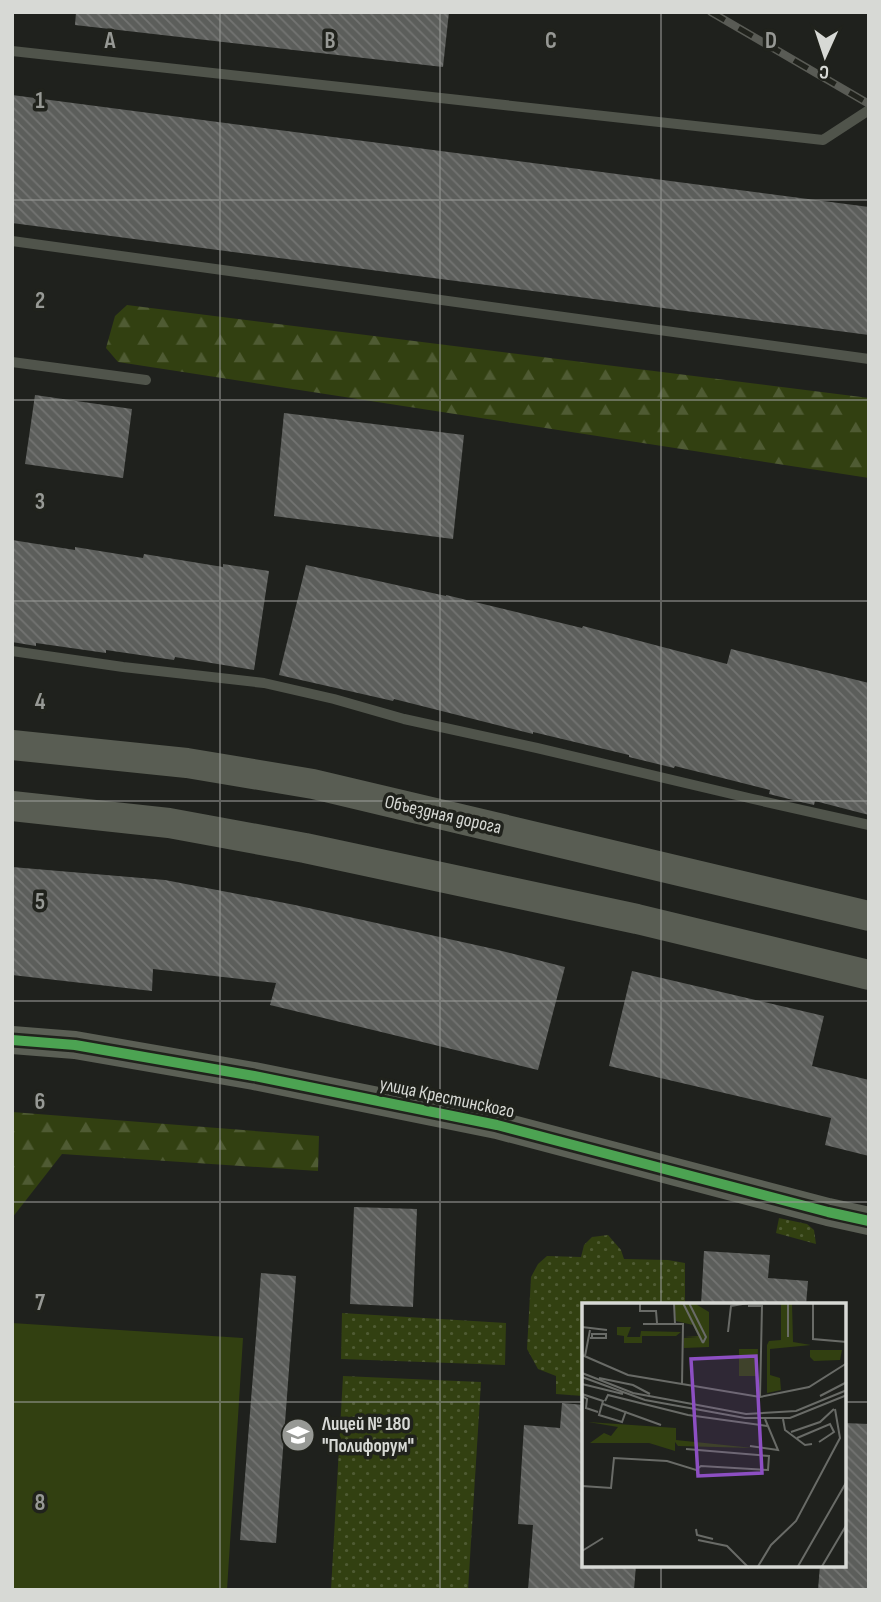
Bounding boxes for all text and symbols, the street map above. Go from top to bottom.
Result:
north arrow [790,21,860,91]
text: A [104,27,117,55]
text: B [325,27,336,55]
text: C [545,27,557,55]
text: D [765,27,777,55]
text: С [818,60,830,83]
text: 1 [35,87,45,115]
text: 2 [35,287,45,315]
text: 3 [35,488,45,516]
text: 4 [35,688,46,716]
street label: Объездная дорога [382,790,504,840]
text: 5 [35,888,45,916]
street label: улица Крестинского [378,1073,516,1123]
text: 6 [35,1088,45,1116]
text: 7 [35,1289,45,1317]
inset map [582,1303,846,1567]
place label: Лицей № 180 "Полифорум" [321,1413,414,1458]
school or university icon: Лицей № 180 "Полифорум" [279,1416,317,1454]
text: 8 [35,1489,46,1517]

